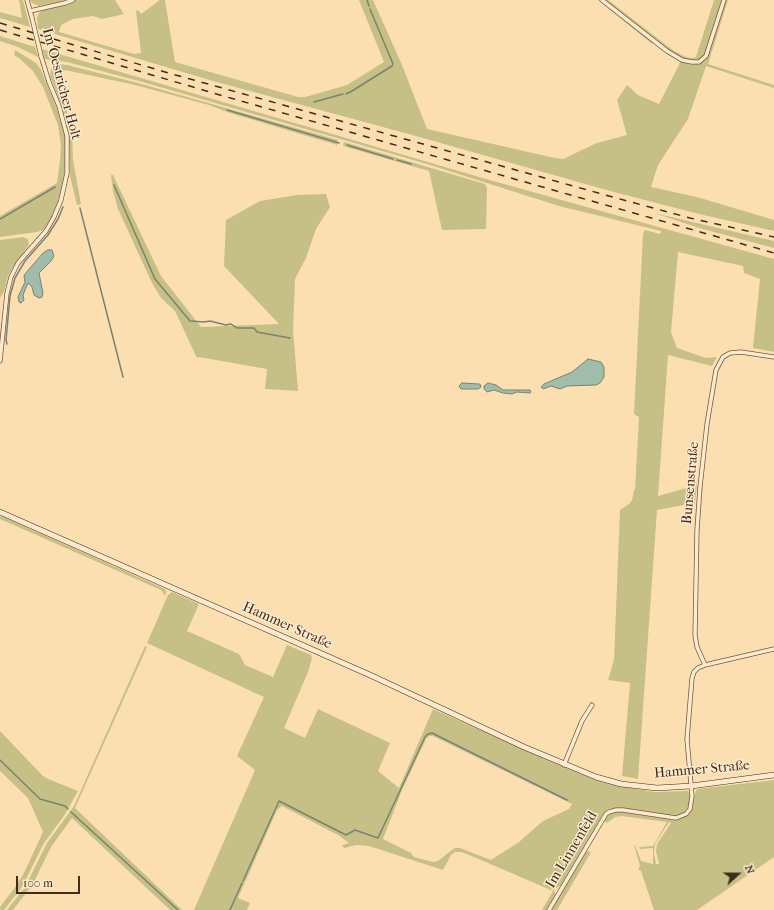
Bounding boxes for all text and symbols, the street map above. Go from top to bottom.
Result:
street label: Im Oestricher Holt [38,26,84,142]
street label: Bunsenstraße [679,441,703,525]
street label: Hammer Straße [240,599,334,653]
street label: Hammer Straße [653,757,751,783]
street label: Im Linnenfeld [543,809,601,891]
north arrow [718,854,758,894]
text: N [742,863,757,876]
scale bar [18,868,82,894]
text: 100 m [23,876,53,890]

